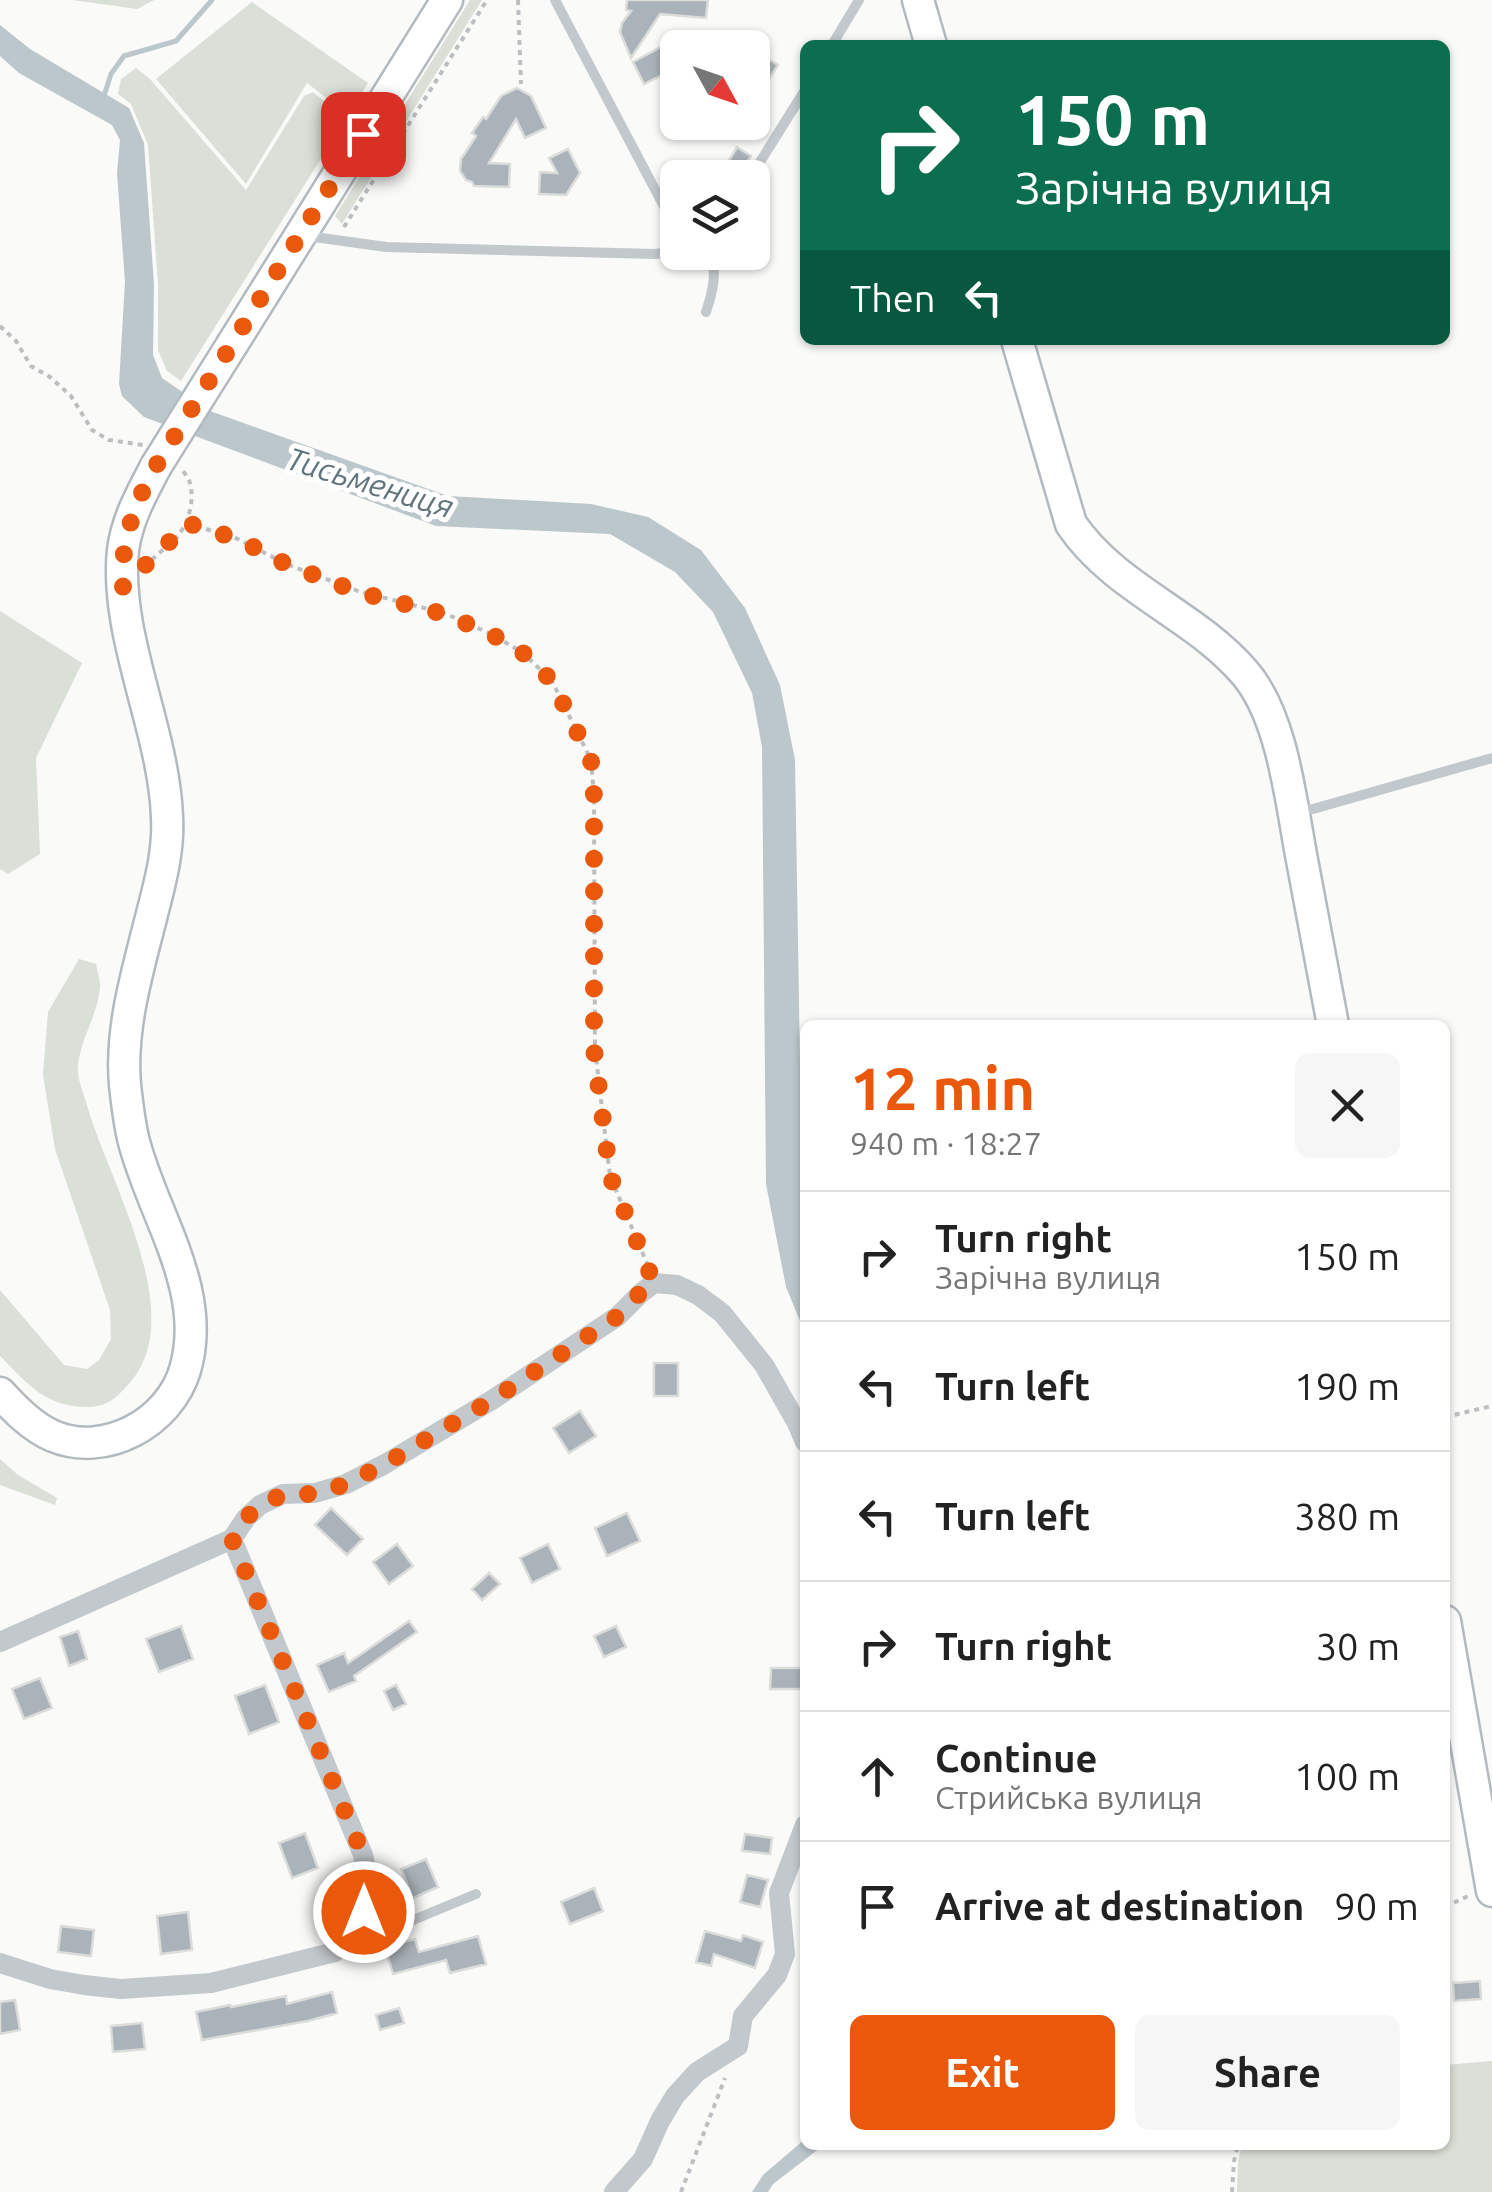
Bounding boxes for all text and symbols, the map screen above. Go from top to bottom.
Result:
north arrow [660,30,770,140]
map controls [660,30,770,270]
icon: right [850,80,980,210]
text: 150 m [1015,80,1210,158]
pin [321,92,406,177]
icon: arrive [336,107,391,162]
button: layers [660,160,770,270]
text: Зарічна вулиця [1015,162,1333,213]
icon: left [956,270,1011,325]
text: Then [850,277,936,319]
water label: Тисьмениця [283,440,458,524]
button: close [1295,1053,1400,1158]
text: 12 min [850,1054,1035,1121]
text: 940 m · 18:27 [850,1125,1042,1161]
text: Turn right [935,1217,1112,1259]
icon: right [850,1229,905,1284]
text: 150 m [1294,1235,1400,1277]
text: Зарічна вулиця [935,1259,1161,1295]
icon: left [850,1359,905,1414]
text: Turn left [935,1365,1090,1407]
text: 190 m [1294,1365,1400,1407]
icon: left [850,1489,905,1544]
text: Turn left [935,1495,1090,1537]
text: 380 m [1294,1495,1400,1537]
icon: right [850,1619,905,1674]
text: Turn right [935,1625,1112,1667]
text: 30 m [1316,1625,1400,1667]
text: Continue [935,1737,1097,1779]
icon: ahead [850,1749,905,1804]
text: 100 m [1294,1755,1400,1797]
text: Стрийська вулиця [935,1779,1203,1815]
position arrow [312,1860,416,1964]
icon: arrive [850,1879,905,1934]
text: Arrive at destination [935,1885,1304,1927]
text: 90 m [1334,1885,1419,1927]
button: Exit [850,2015,1115,2130]
button: Share [1135,2015,1400,2130]

